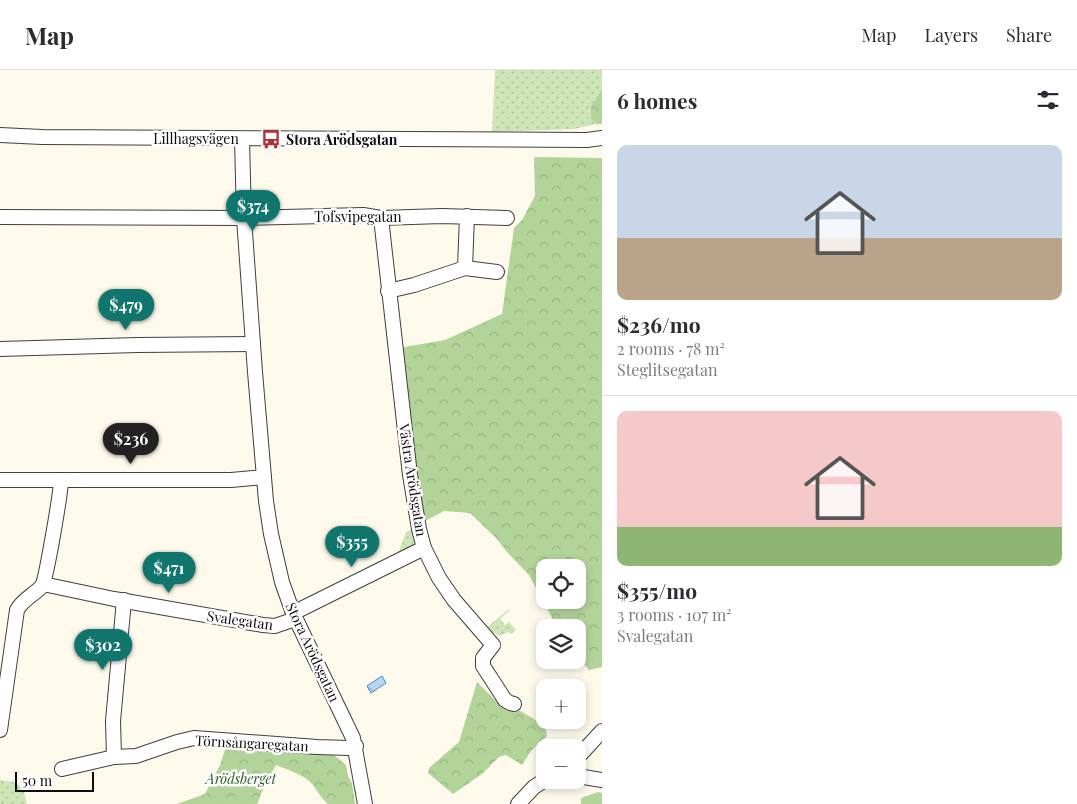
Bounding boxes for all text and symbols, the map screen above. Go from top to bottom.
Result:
text: Map [25,19,74,51]
text: Map [861,23,896,47]
text: Layers [924,23,978,47]
text: Share [1006,23,1052,47]
text: 6 homes [617,86,697,114]
icon: filters [1034,86,1062,114]
bus stop icon: Stora Arödsgatan [260,128,282,150]
street label: Lillhagsvägen [153,129,239,148]
place label: Stora Arödsgatan [286,130,398,149]
icon: home [795,178,885,268]
pin: $374 [223,190,283,232]
text: $374 [237,195,269,216]
street label: Tofsvipegatan [314,207,402,226]
pin: $479 [96,288,156,331]
text: $479 [109,294,143,315]
text: $236/mo [617,310,701,338]
text: 2 rooms · 78 m² [617,338,725,359]
text: Steglitsegatan [617,359,717,380]
street label: Västra Arödsgatan [395,421,431,538]
pin: $236 [101,422,161,465]
text: $236 [114,428,148,449]
icon: home [795,443,885,533]
pin: $355 [322,526,382,568]
text: $355 [336,531,368,552]
pin: $471 [139,552,199,594]
text: $471 [154,557,184,578]
map controls [536,559,586,789]
button: locate [536,559,586,609]
text: $355/mo [617,576,697,604]
street label: Stora Arödsgatan [282,599,345,705]
text: 3 rooms · 107 m² [617,604,732,625]
street label: Svalegatan [206,606,275,634]
button: layers [536,619,586,669]
text: Svalegatan [617,625,693,646]
pin: $302 [73,628,133,671]
text: $302 [85,634,121,655]
button: + [536,679,586,729]
street label: Törnsångaregatan [195,731,310,755]
button: − [536,739,586,789]
scale bar [15,769,94,792]
park label: Arödsberget [204,769,277,788]
text: 50 m [22,771,52,790]

